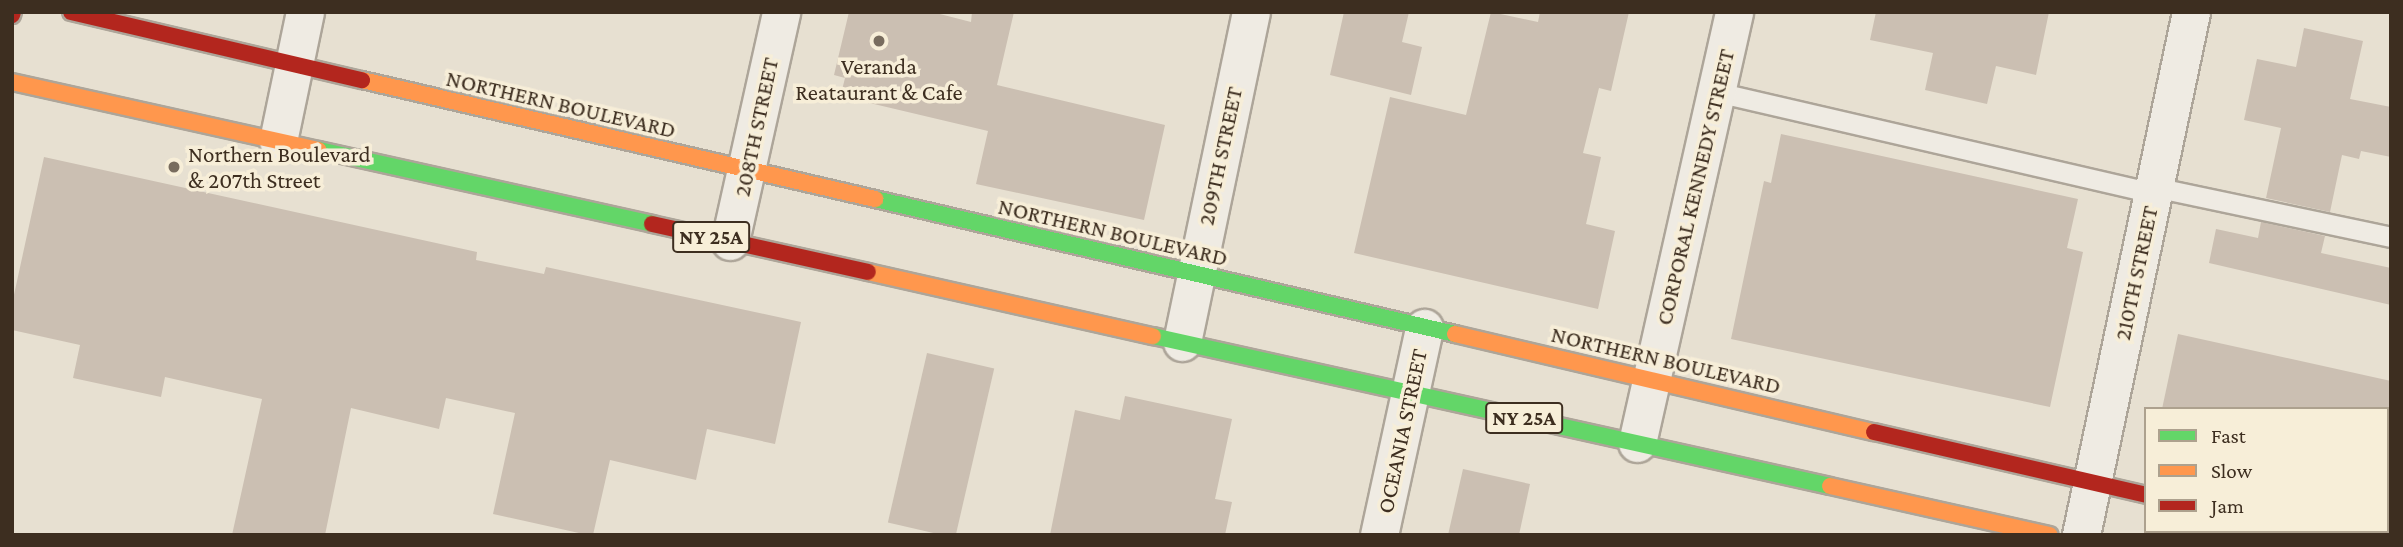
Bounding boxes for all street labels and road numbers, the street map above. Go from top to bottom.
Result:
street label: CORPORAL KENNEDY STREET [1650,46,1740,328]
street label: 208TH STREET [728,55,784,199]
street label: NORTHERN BOULEVARD [443,64,679,144]
street label: 209TH STREET [1192,84,1248,228]
street label: NORTHERN BOULEVARD [995,192,1231,272]
street label: 210TH STREET [2108,203,2164,343]
road number: NY 25A [671,219,751,254]
street label: NORTHERN BOULEVARD [1548,320,1784,400]
street label: OCEANIA STREET [1371,346,1433,516]
road number: NY 25A [1484,400,1564,436]

